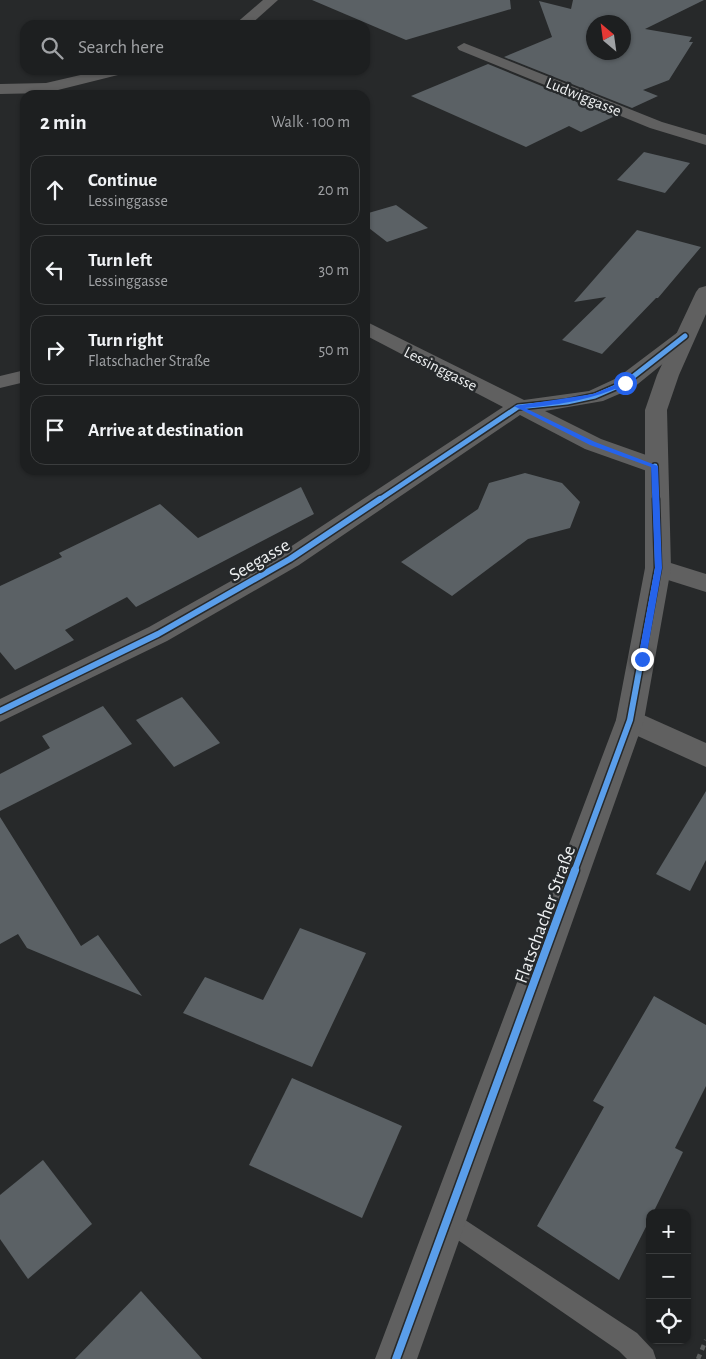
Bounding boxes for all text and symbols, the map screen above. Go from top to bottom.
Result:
north arrow [586,15,631,60]
search box [20,20,370,75]
icon: search [38,34,66,62]
text: Search here [78,38,164,57]
street label: Ludwiggasse [544,75,624,119]
text: 2 min [40,112,87,133]
text: Walk · 100 m [271,114,350,130]
text: Continue [88,171,157,190]
icon: ahead [41,176,69,204]
text: 20 m [318,182,349,198]
text: Lessinggasse [88,193,168,209]
text: Turn left [88,251,152,270]
icon: left [41,256,69,284]
text: 30 m [319,262,349,278]
text: Lessinggasse [88,273,168,289]
text: Turn right [88,331,163,350]
icon: right [41,336,69,364]
text: 50 m [318,342,349,358]
street label: Lessinggasse [401,344,480,394]
text: Flatschacher Straße [88,353,210,369]
route start [614,372,637,395]
icon: arrive [41,416,69,444]
text: Arrive at destination [88,421,244,440]
street label: Seegasse [226,535,293,585]
route end [631,648,654,671]
street label: Flatschacher Straße [512,843,579,986]
map controls [646,1209,691,1344]
button: + [646,1209,691,1254]
button: − [646,1254,691,1299]
button: locate [646,1299,691,1344]

